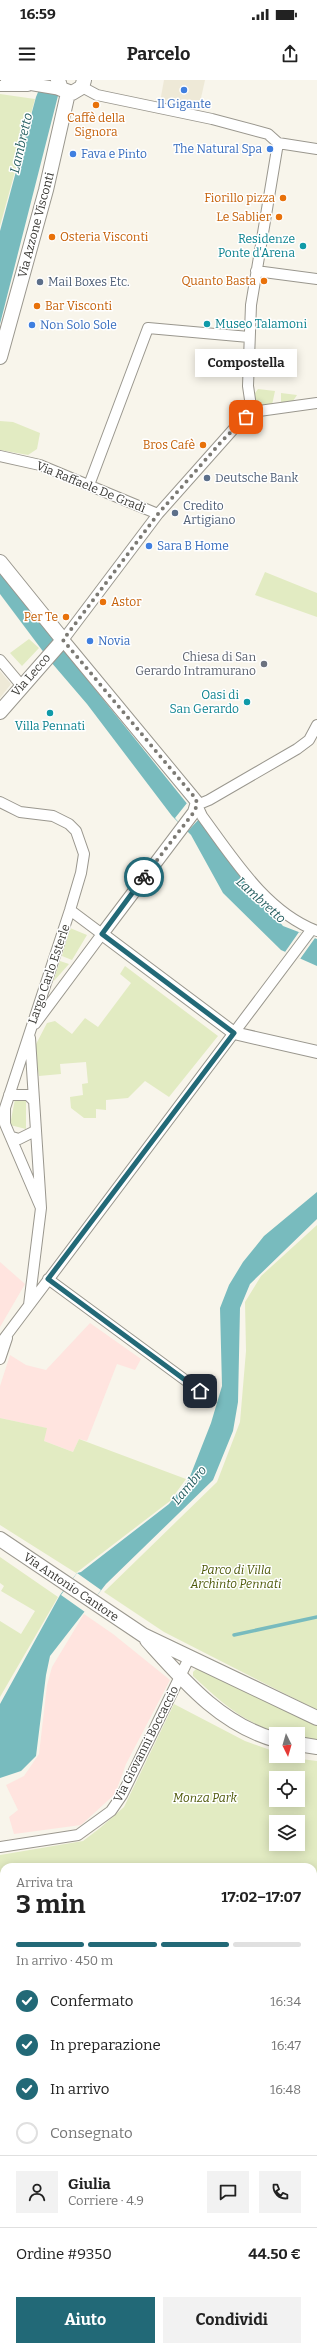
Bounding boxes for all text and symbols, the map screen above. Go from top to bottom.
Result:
text: 16:59 [20,5,56,23]
icon: menu [16,43,38,65]
text: Parcelo [127,43,190,65]
icon: share [279,43,301,65]
marker: Il Gigante [179,85,189,95]
place label: Il Gigante [157,97,211,111]
marker: Caffè della Signora [91,100,101,110]
water label: Lambretto [7,111,35,175]
place label: Caffè della Signora [67,111,125,139]
place label: The Natural Spa [173,142,262,156]
marker: The Natural Spa [265,144,275,154]
place label: Fava e Pinto [81,147,147,161]
marker: Fava e Pinto [68,149,78,159]
street label: Via Azzone Visconti [15,170,57,279]
place label: Fiorillo pizza [204,191,275,205]
marker: Fiorillo pizza [278,193,288,203]
place label: Le Sablier [216,210,272,224]
marker: Le Sablier [274,212,284,222]
place label: Osteria Visconti [60,230,149,244]
marker: Osteria Visconti [47,232,57,242]
place label: Residenze Ponte d'Arena [218,232,295,260]
marker: Residenze Ponte d'Arena [298,241,308,251]
place label: Quanto Basta [181,274,256,288]
place label: Mail Boxes Etc. [48,275,130,289]
marker: Quanto Basta [259,276,269,286]
marker: Mail Boxes Etc. [35,277,45,287]
place label: Bar Visconti [45,299,113,313]
marker: Bar Visconti [32,301,42,311]
place label: Museo Talamoni [215,317,307,331]
place label: Non Solo Sole [40,318,117,332]
marker: Museo Talamoni [202,319,212,329]
marker: Non Solo Sole [27,320,37,330]
callout: Compostella [195,349,297,377]
text: Compostella [208,355,284,370]
pin [229,400,263,434]
icon: bag [235,406,257,428]
place label: Bros Cafè [143,438,195,452]
marker: Bros Cafè [198,440,208,450]
street label: Via Raffaele De Gradi [34,459,148,515]
place label: Deutsche Bank [215,471,298,485]
marker: Deutsche Bank [202,473,212,483]
place label: Credito Artigiano [183,499,236,527]
marker: Credito Artigiano [170,508,180,518]
place label: Sara B Home [157,539,229,553]
marker: Sara B Home [144,541,154,551]
place label: Astor [111,595,142,609]
marker: Astor [98,597,108,607]
place label: Per Te [24,610,58,624]
marker: Per Te [61,612,71,622]
place label: Novia [98,634,131,648]
marker: Novia [85,636,95,646]
place label: Chiesa di San Gerardo Intramurano [135,650,256,678]
street label: Via Lecco [9,651,53,699]
marker: Chiesa di San Gerardo Intramurano [259,659,269,669]
place label: Oasi di San Gerardo [170,688,239,716]
marker: Oasi di San Gerardo [242,697,252,707]
marker: Villa Pennati [45,708,55,718]
place label: Villa Pennati [15,719,86,733]
courier [124,857,164,897]
icon: bike [133,866,155,888]
water label: Lambretto [233,874,289,926]
street label: Largo Carlo Esterle [25,922,73,1026]
pin [183,1374,217,1408]
icon: home [189,1380,211,1402]
water label: Lambro [169,1463,209,1507]
street label: Via Antonio Cantore [21,1550,121,1624]
park label: Parco di Villa Archinto Pennati [190,1563,282,1591]
street label: Via Giovanni Boccaccio [111,1684,181,1804]
north arrow [269,1727,305,1763]
map controls [269,1727,305,1851]
button: locate [269,1771,305,1807]
park label: Monza Park [173,1791,238,1805]
button: layers [269,1815,305,1851]
text: Arriva tra [16,1875,73,1890]
text: 17:02–17:07 [221,1888,301,1906]
text: 3 min [16,1889,85,1920]
text: In arrivo · 450 m [16,1953,113,1968]
icon: check [16,1990,38,2012]
text: Confermato [50,1992,133,2010]
text: 16:34 [270,1994,301,2009]
icon: check [16,2034,38,2056]
text: In preparazione [50,2036,161,2054]
text: 16:47 [271,2038,301,2053]
icon: check [16,2078,38,2100]
text: In arrivo [50,2080,109,2098]
text: 16:48 [270,2082,301,2097]
text: Consegnato [50,2124,133,2142]
button: person [16,2171,58,2213]
button: chat [207,2171,249,2213]
button: phone [259,2171,301,2213]
text: Giulia [68,2175,111,2193]
text: Corriere · 4.9 [68,2193,144,2208]
text: Ordine #9350 [16,2245,112,2263]
text: 44.50 € [248,2245,301,2263]
button: Aiuto [16,2297,155,2343]
button: Condividi [163,2297,301,2343]

